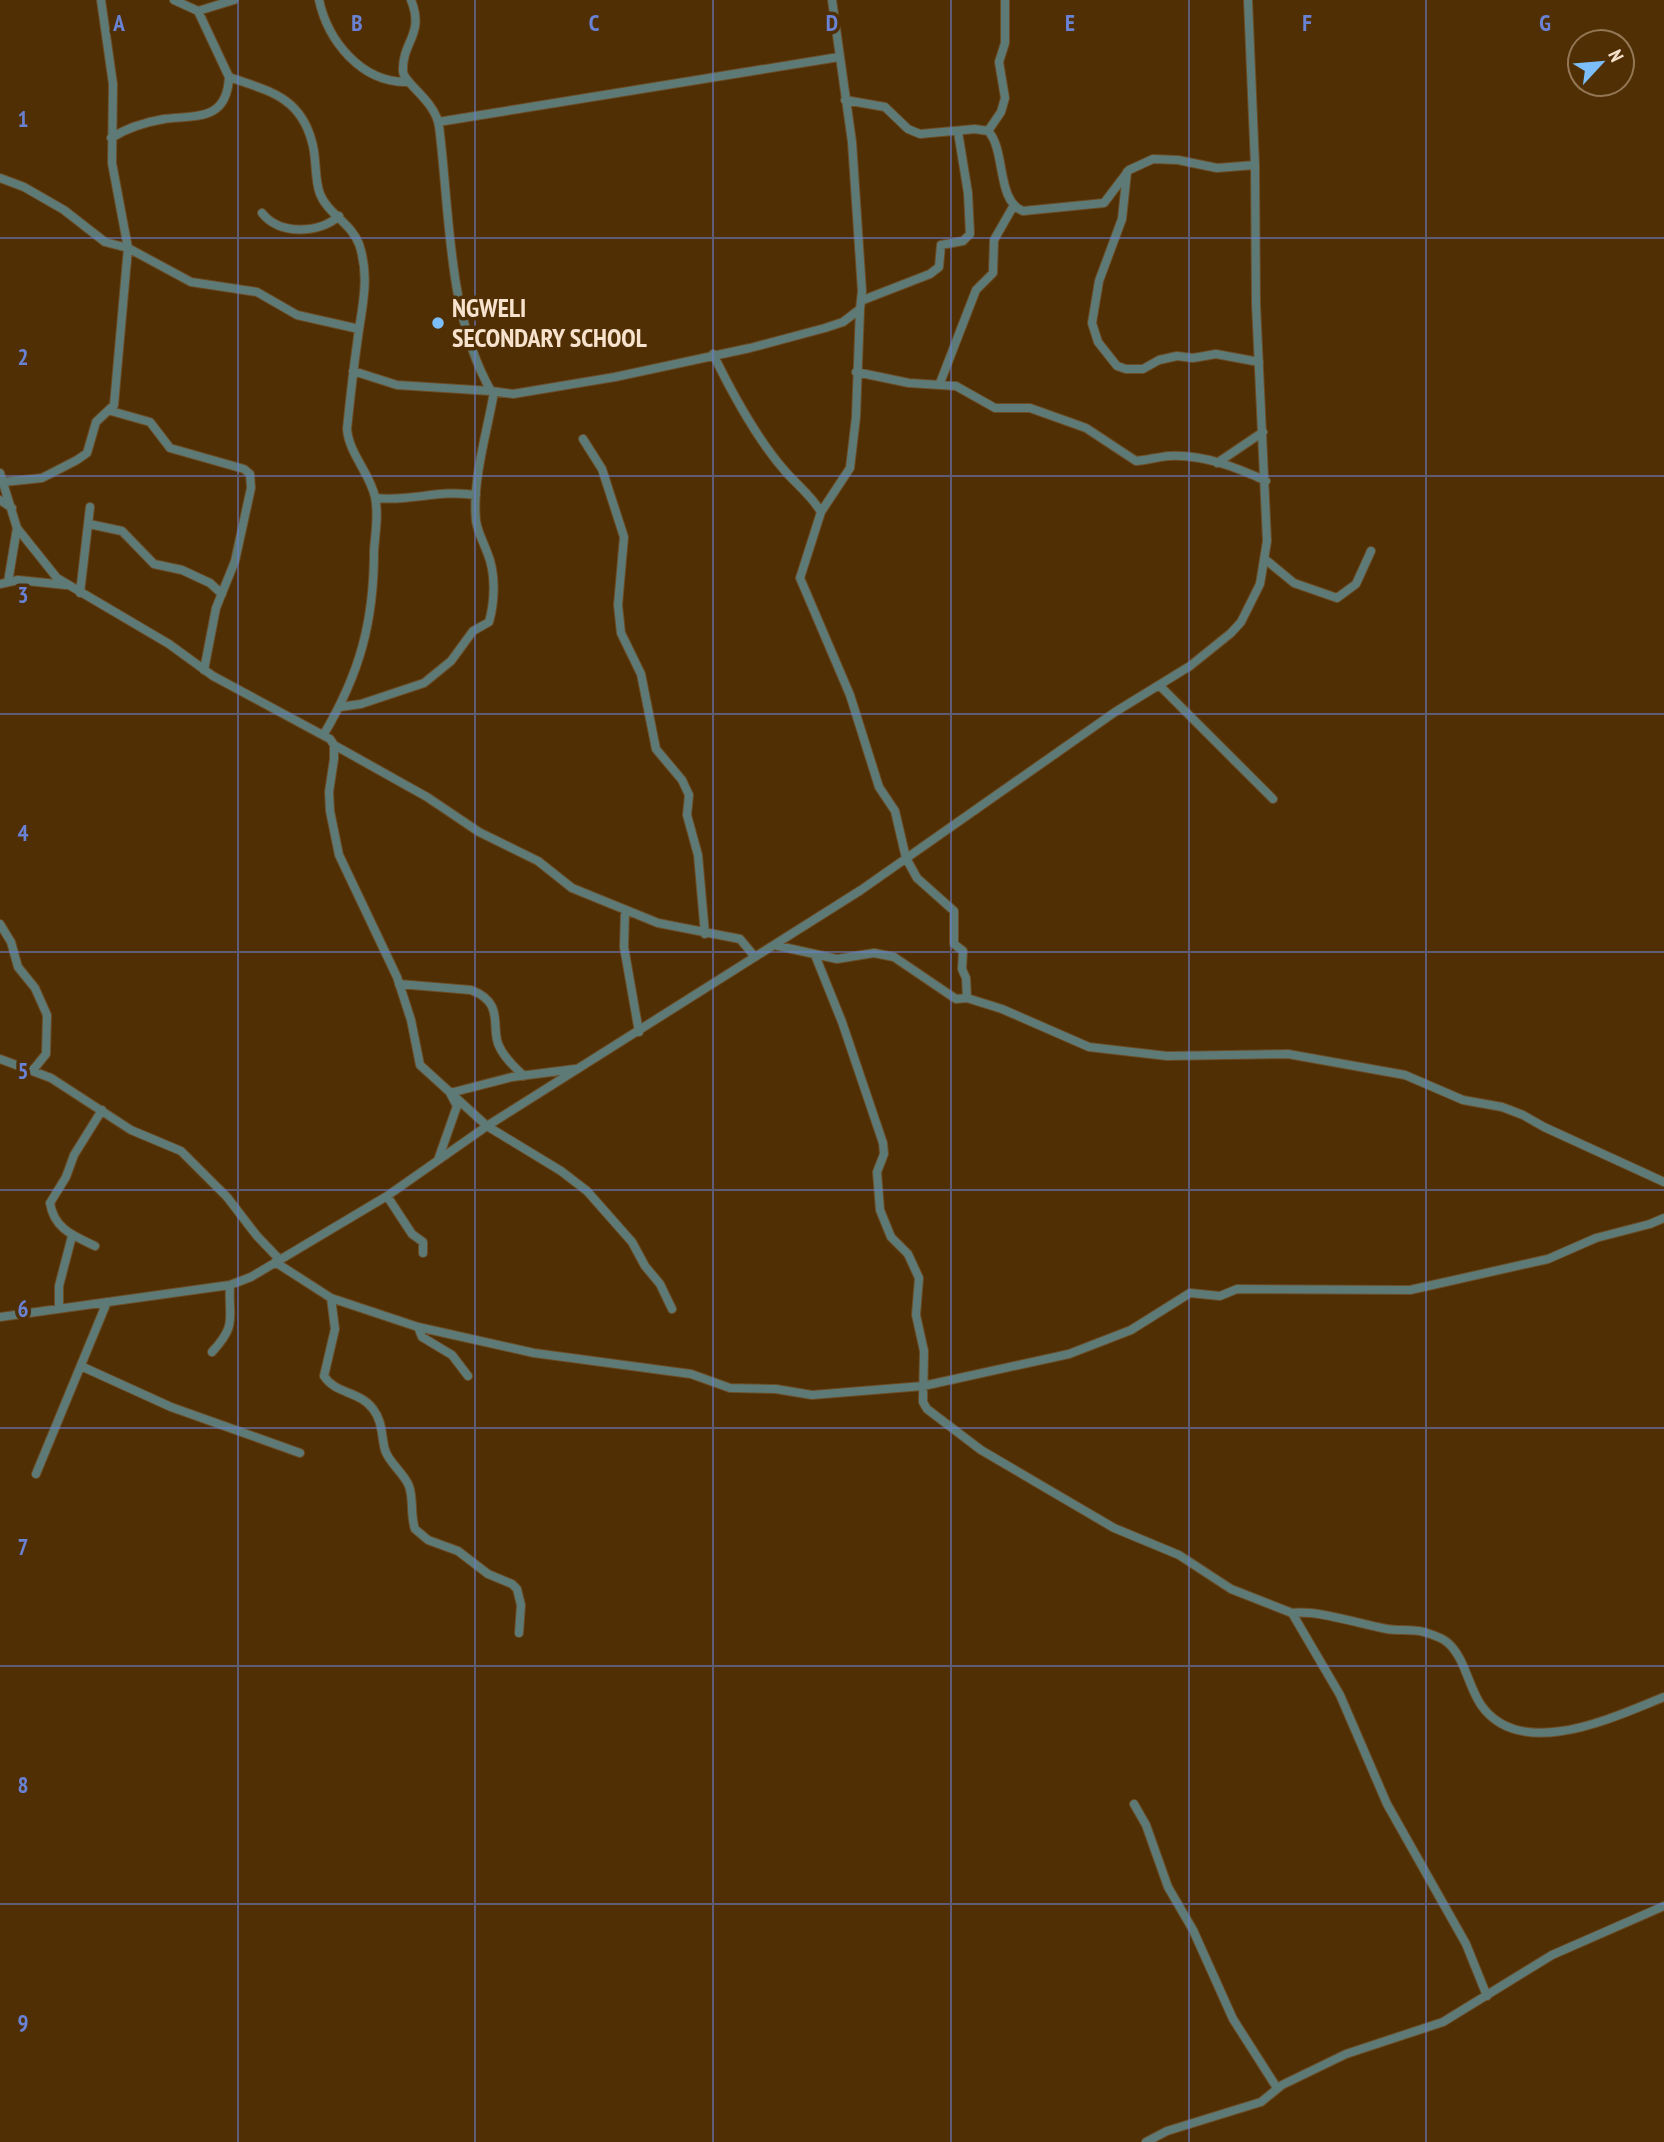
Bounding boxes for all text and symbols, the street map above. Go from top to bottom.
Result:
text: A [112,8,125,37]
text: B [351,8,363,37]
text: C [589,8,600,37]
text: D [826,8,838,37]
text: E [1065,8,1075,37]
text: F [1302,8,1312,37]
text: G [1539,8,1551,37]
north arrow [1566,28,1636,98]
text: N [1603,46,1629,65]
text: 1 [18,104,29,133]
place label: NGWELI SECONDARY SCHOOL [452,291,647,354]
marker: NGWELI SECONDARY SCHOOL [430,315,446,331]
text: 2 [18,342,29,371]
text: 3 [18,580,29,609]
text: 4 [18,818,29,847]
text: 5 [18,1056,29,1085]
text: 6 [18,1294,29,1323]
text: 7 [18,1532,29,1561]
text: 8 [18,1770,29,1799]
text: 9 [18,2008,29,2037]

